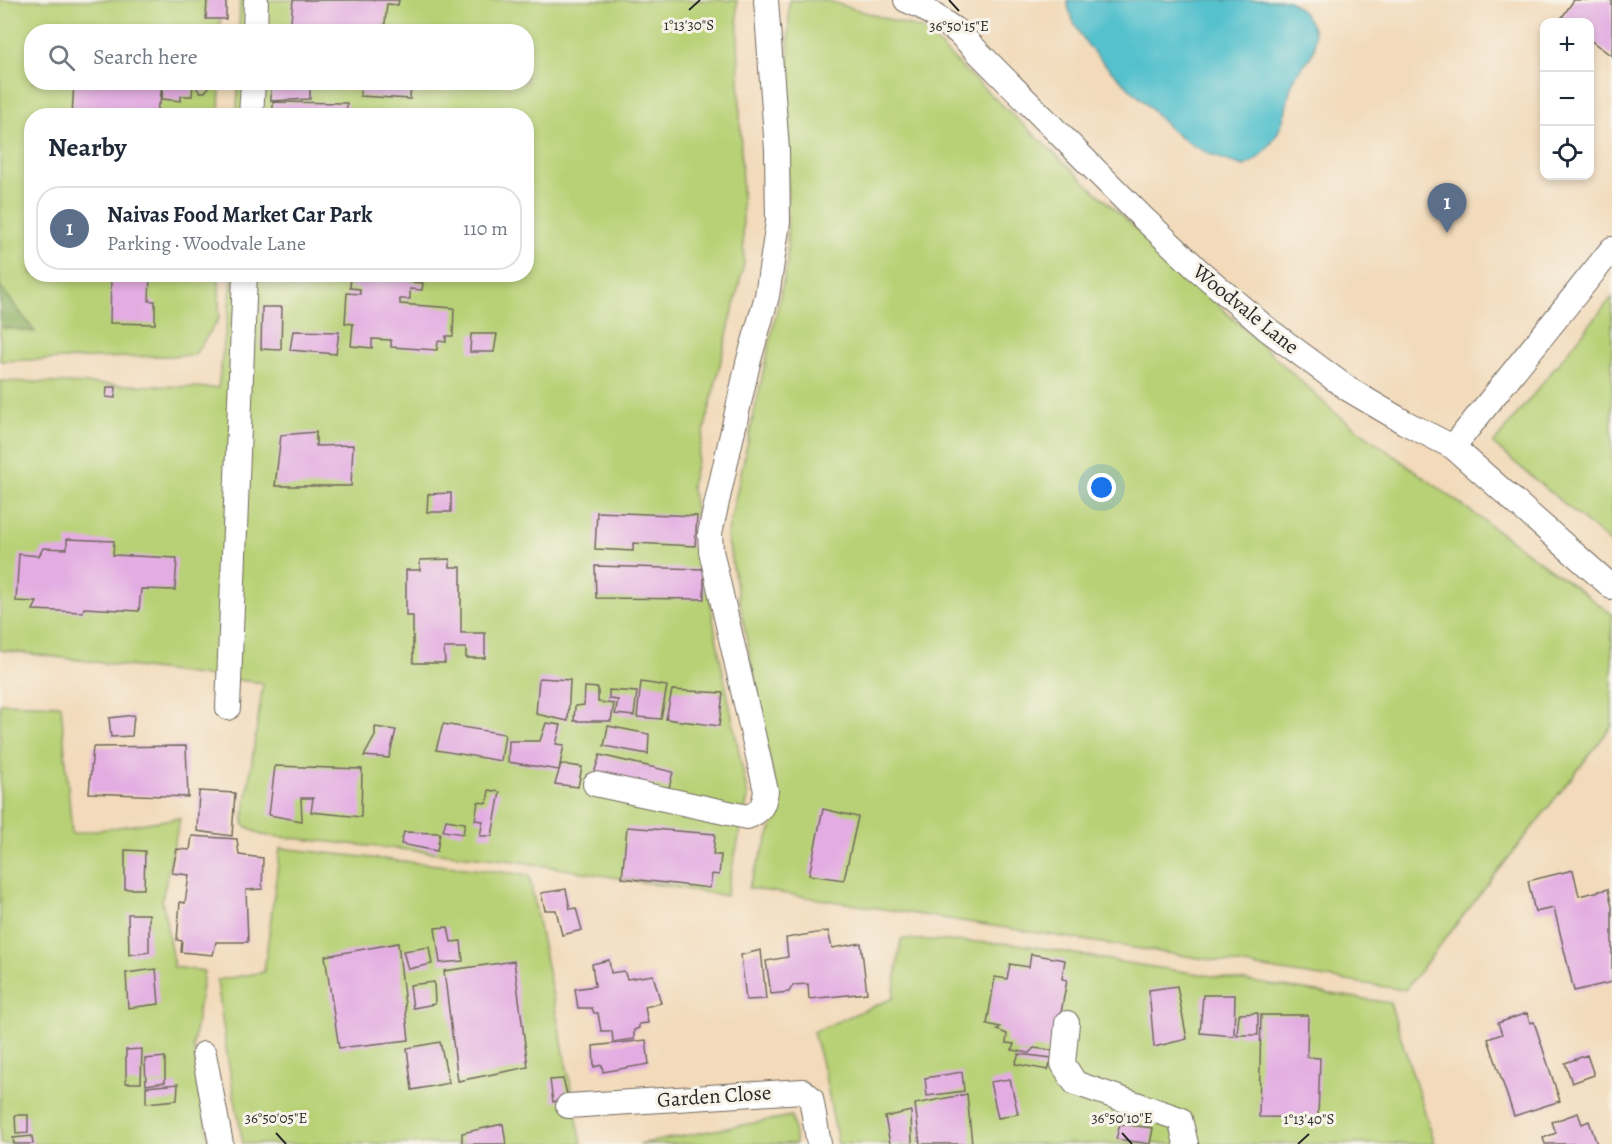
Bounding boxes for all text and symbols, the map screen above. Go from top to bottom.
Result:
text: 1°13'30"S [664,15,714,35]
text: 36°50'15"E [929,16,989,36]
map controls [1540,18,1594,180]
button: + [1540,18,1594,72]
search box [24,24,534,90]
icon: search [45,41,78,74]
text: Search here [93,42,198,72]
button: − [1540,72,1594,126]
button: locate [1540,126,1594,180]
text: Nearby [48,130,127,165]
pin: 1 [1428,184,1466,233]
text: Naivas Food Market Car Park [107,200,372,230]
text: 1 [66,215,73,242]
text: 110 m [463,215,508,242]
text: Parking · Woodvale Lane [107,230,306,257]
street label: Woodvale Lane [1186,257,1305,360]
your location [1087,473,1116,502]
street label: Garden Close [656,1078,772,1114]
text: 36°50'05"E [245,1108,307,1128]
text: 36°50'10"E [1091,1108,1153,1128]
text: 1°13'40"S [1284,1109,1334,1129]

